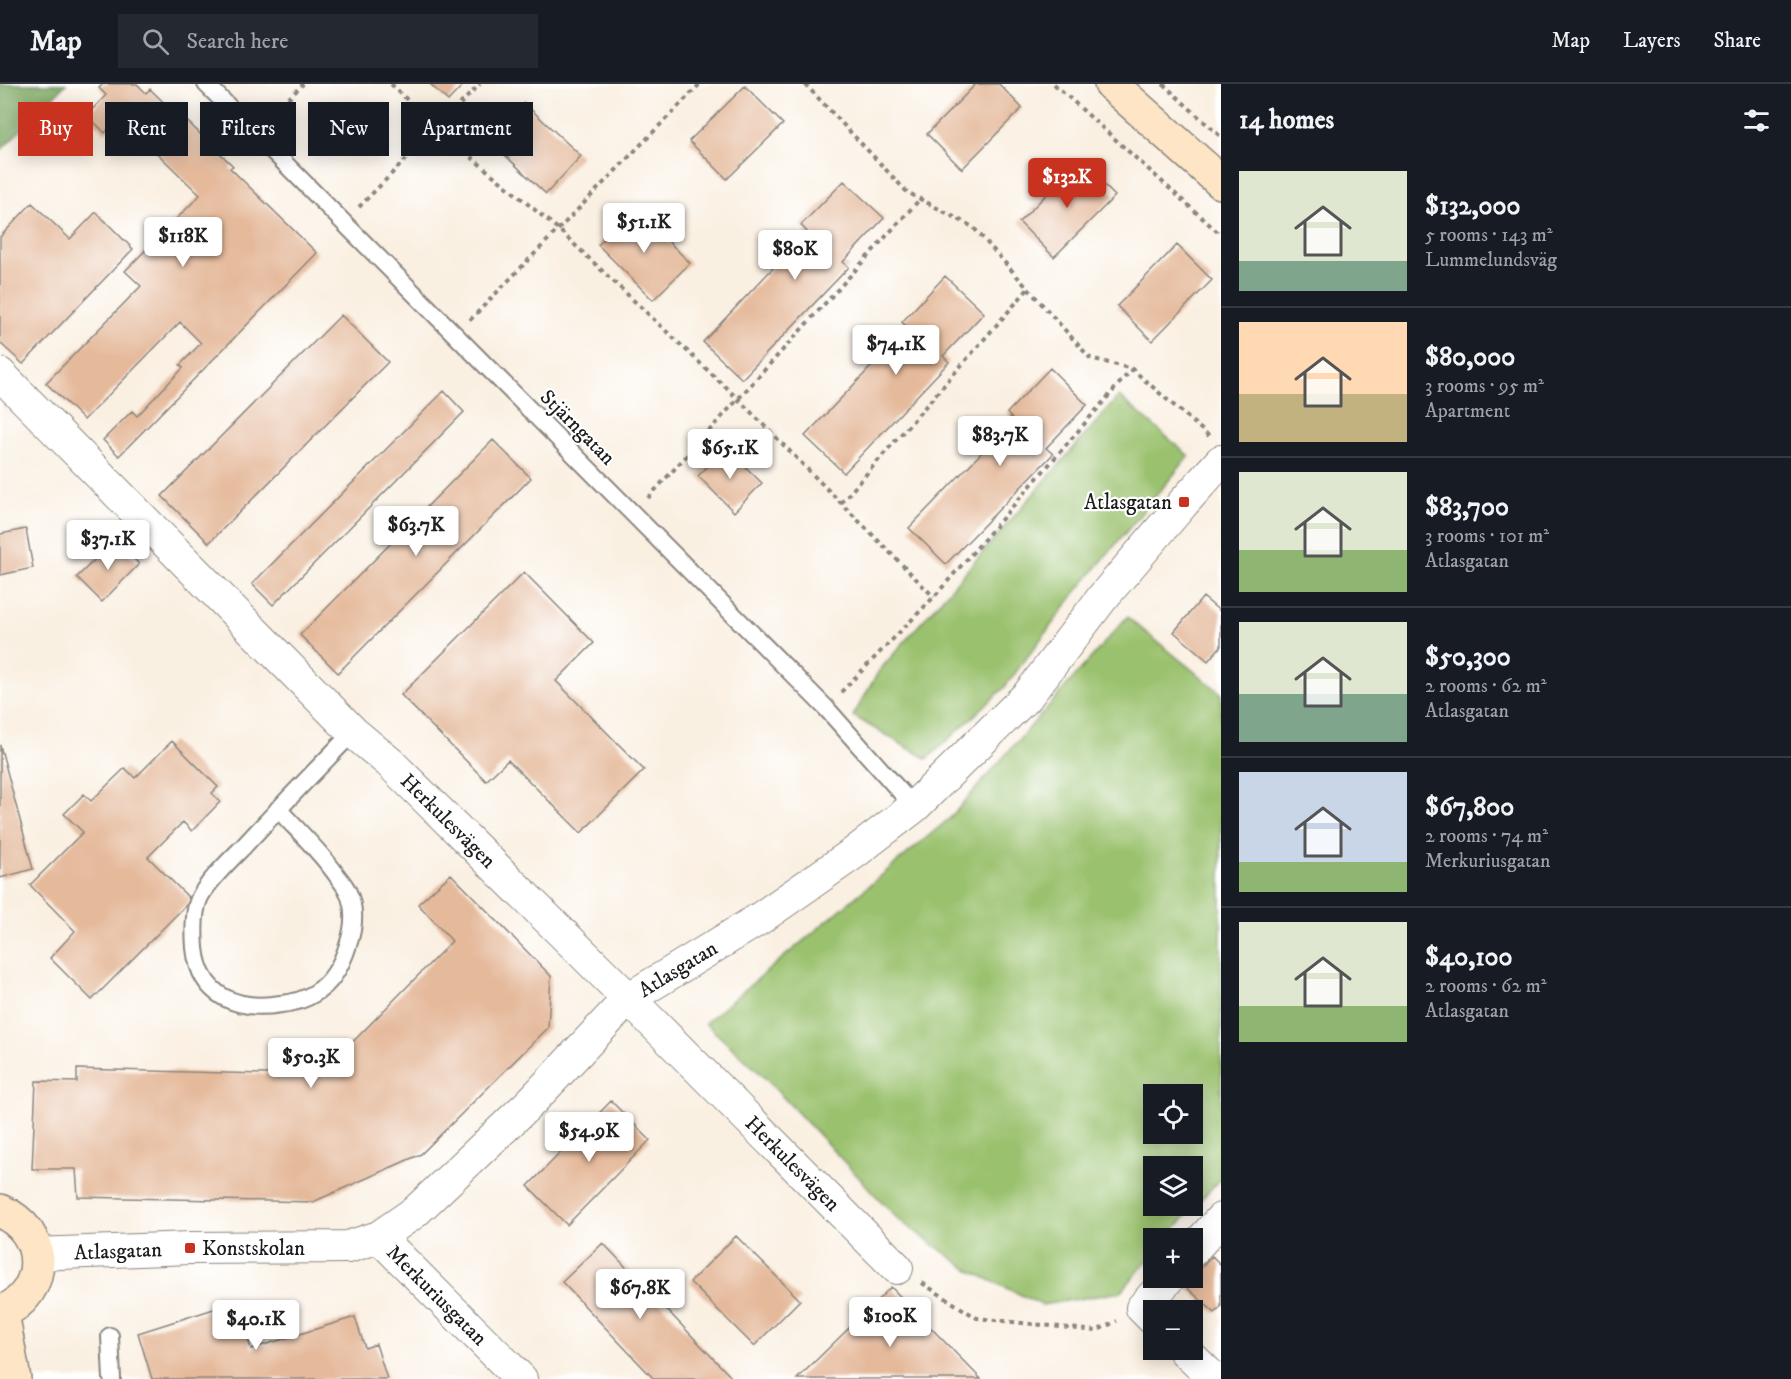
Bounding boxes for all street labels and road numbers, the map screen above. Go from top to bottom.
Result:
street label: Stjärngatan [534,384,621,471]
street label: Herkulesvägen [394,768,501,874]
street label: Atlasgatan [634,935,723,1004]
street label: Herkulesvägen [739,1111,845,1217]
street label: Atlasgatan [73,1237,163,1267]
street label: Merkuriusgatan [380,1240,492,1352]

